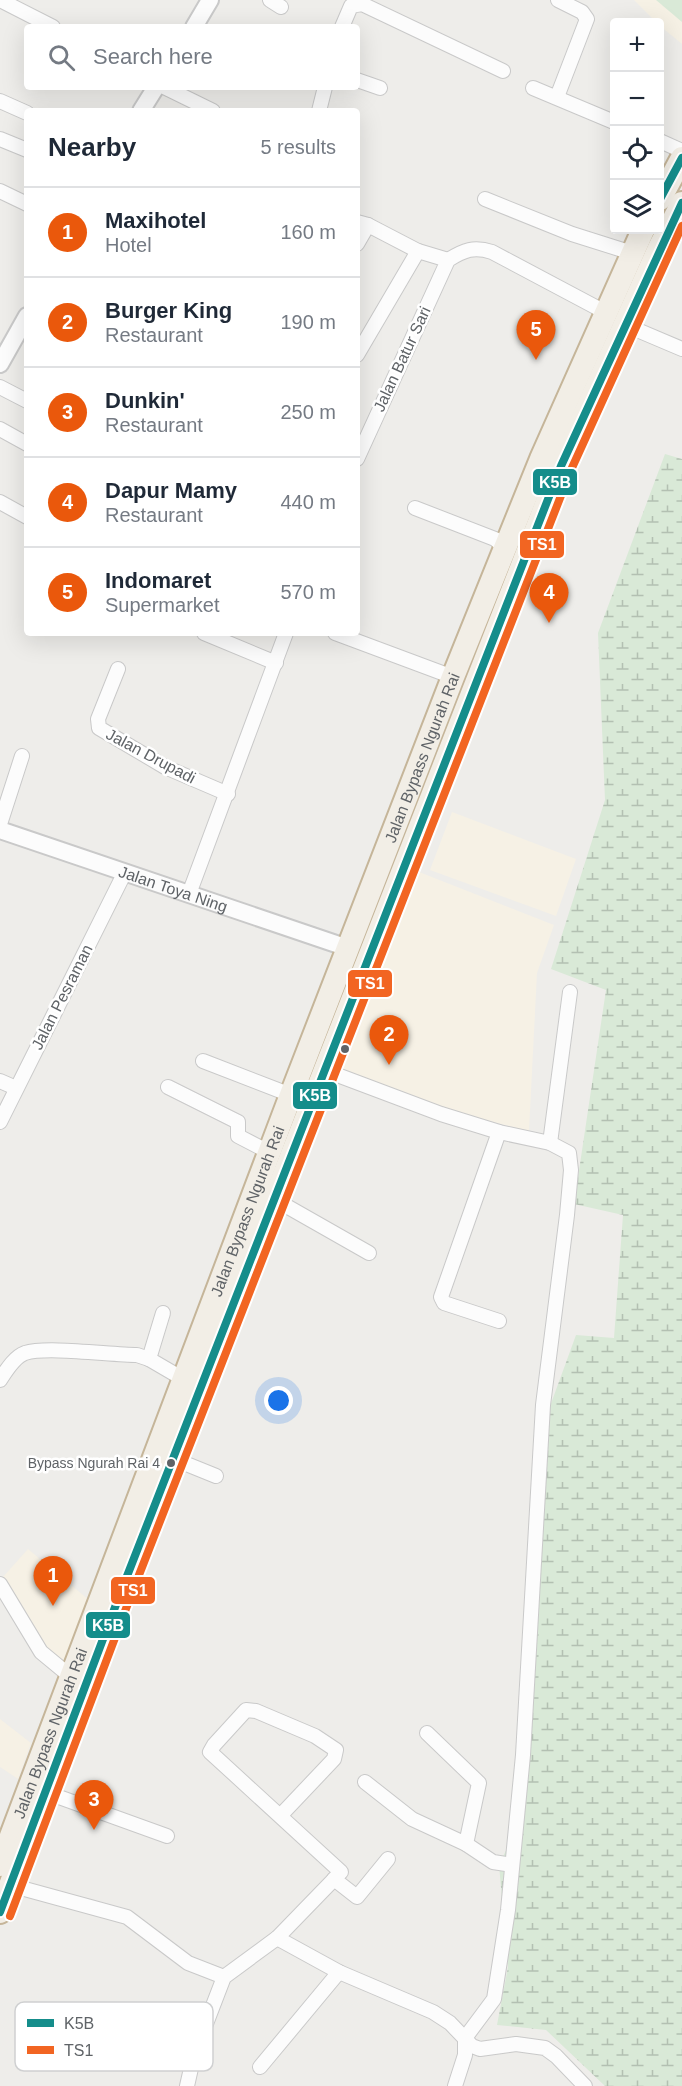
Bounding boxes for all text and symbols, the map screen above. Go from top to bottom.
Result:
map controls [610,18,664,234]
button: + [610,18,664,72]
search box [24,24,360,90]
icon: search [45,41,78,74]
text: Search here [93,44,213,69]
button: − [610,72,664,126]
button: locate [610,126,664,180]
text: Nearby [48,132,136,162]
text: 5 results [260,136,336,158]
button: layers [610,180,664,234]
text: Maxihotel [105,208,206,233]
text: 1 [62,221,73,243]
text: 160 m [280,221,336,243]
text: Hotel [105,234,152,256]
text: Burger King [105,298,232,323]
street label: Jalan Batur Sari [370,304,434,414]
pin: 5 [516,310,556,360]
text: 2 [62,311,73,333]
text: 190 m [280,311,336,333]
text: Restaurant [105,324,203,346]
text: Dunkin' [105,388,185,413]
text: 3 [62,401,73,423]
text: 250 m [280,401,336,423]
text: Restaurant [105,414,203,436]
line badge: K5B [532,468,578,496]
text: K5B [539,474,571,491]
text: Dapur Mamy [105,478,237,503]
text: 4 [62,491,73,513]
text: 440 m [280,491,336,513]
text: Restaurant [105,504,203,526]
line badge: TS1 [519,530,565,559]
text: TS1 [527,536,557,553]
text: Indomaret [105,568,211,593]
pin: 4 [530,574,568,623]
text: 5 [62,581,73,603]
text: 570 m [280,581,336,603]
text: Supermarket [105,594,220,616]
street label: Jalan Bypass Ngurah Rai [381,670,462,845]
street label: Jalan Drupadi [103,725,199,787]
street label: Jalan Toya Ning [117,862,230,915]
street label: Jalan Pesraman [28,942,96,1052]
line badge: TS1 [347,969,393,998]
text: TS1 [355,975,385,992]
pin: 2 [370,1016,408,1065]
unlabelled marker [339,1043,351,1055]
line badge: K5B [292,1081,338,1110]
text: K5B [299,1087,331,1104]
street label: Jalan Bypass Ngurah Rai [207,1124,287,1299]
your location [264,1386,293,1415]
place label: Bypass Ngurah Rai 4 [28,1455,160,1471]
marker: Bypass Ngurah Rai 4 [165,1457,177,1469]
pin: 1 [34,1556,72,1606]
line badge: TS1 [110,1576,156,1605]
text: TS1 [118,1582,148,1599]
line badge: K5B [85,1611,131,1639]
text: K5B [92,1617,124,1634]
street label: Jalan Bypass Ngurah Rai [10,1646,90,1821]
pin: 3 [74,1780,113,1830]
legend [15,2002,213,2071]
text: K5B [64,2015,94,2032]
text: TS1 [64,2042,93,2059]

